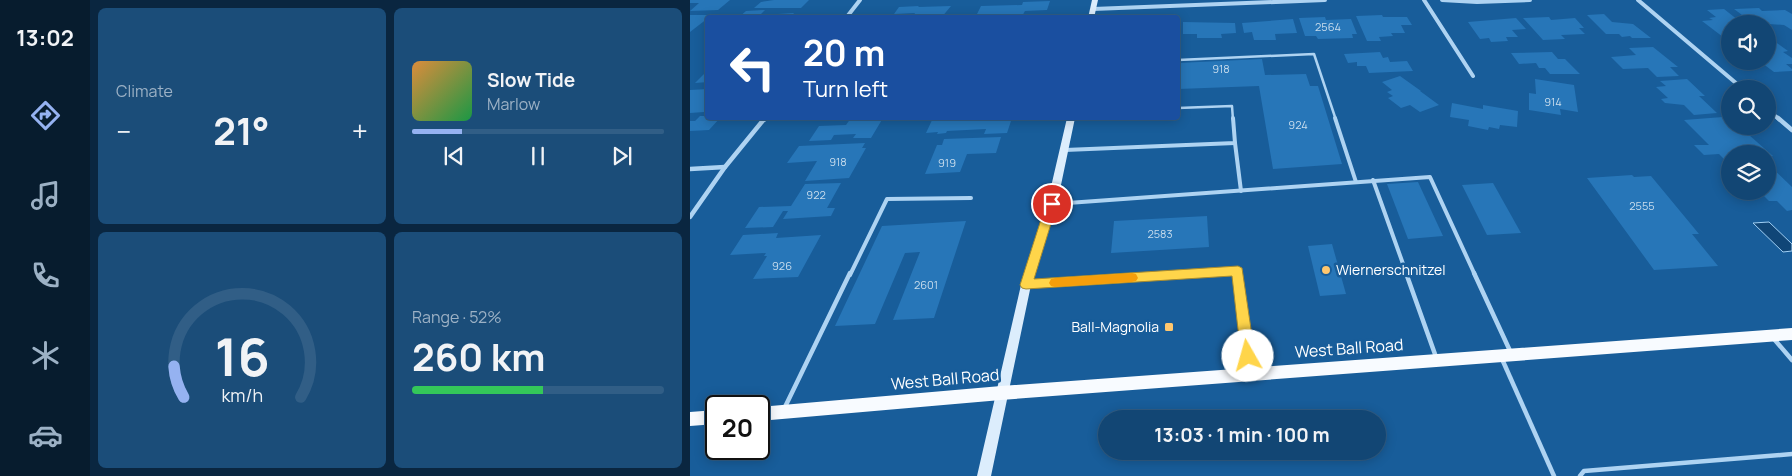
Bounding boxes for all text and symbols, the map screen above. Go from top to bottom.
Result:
map controls [1721,15,1776,200]
button: sound [1721,15,1776,70]
house number: 2564 [1315,19,1341,34]
text: 13:02 [16,23,74,53]
text: 20 m [803,29,885,77]
icon: left [720,35,785,100]
house number: 918 [1212,61,1230,76]
text: Slow Tide [487,67,575,93]
text: Turn left [803,74,888,104]
text: Climate [116,80,173,102]
button: search [1721,80,1776,135]
text: Marlow [487,93,540,115]
house number: 914 [1544,94,1562,109]
icon: directions [28,98,63,133]
text: 21° [213,104,270,156]
text: − [116,112,131,150]
text: + [352,112,368,150]
house number: 924 [1288,117,1308,132]
icon: previous [440,142,468,170]
icon: pause [524,142,552,170]
icon: next [608,142,636,170]
button: layers [1721,145,1776,200]
house number: 918 [829,154,847,169]
house number: 919 [938,155,956,170]
icon: music [28,178,63,213]
pin [1031,183,1073,225]
house number: 922 [806,187,826,202]
icon: arrive [1038,190,1066,218]
house number: 2555 [1629,198,1655,213]
house number: 2583 [1147,226,1173,241]
icon: phone [28,258,63,293]
house number: 926 [772,258,792,273]
place label: Wiernerschnitzel [1336,260,1445,279]
marker: Wiernerschnitzel [1320,264,1332,276]
house number: 2601 [914,277,938,292]
text: Range · 52% [412,306,502,328]
place label: Ball-Magnolia [1072,317,1159,336]
text: 16 [214,321,270,392]
marker: Ball-Magnolia [1163,321,1175,333]
position arrow [1221,329,1273,381]
text: 260 km [412,330,545,382]
street label: West Ball Road [1294,333,1404,363]
icon: climate [28,338,63,373]
street label: West Ball Road [890,363,1000,395]
text: km/h [221,383,263,407]
speed limit sign: 20 [705,395,770,460]
icon: car [28,418,63,453]
text: 13:03 · 1 min · 100 m [1154,422,1330,448]

